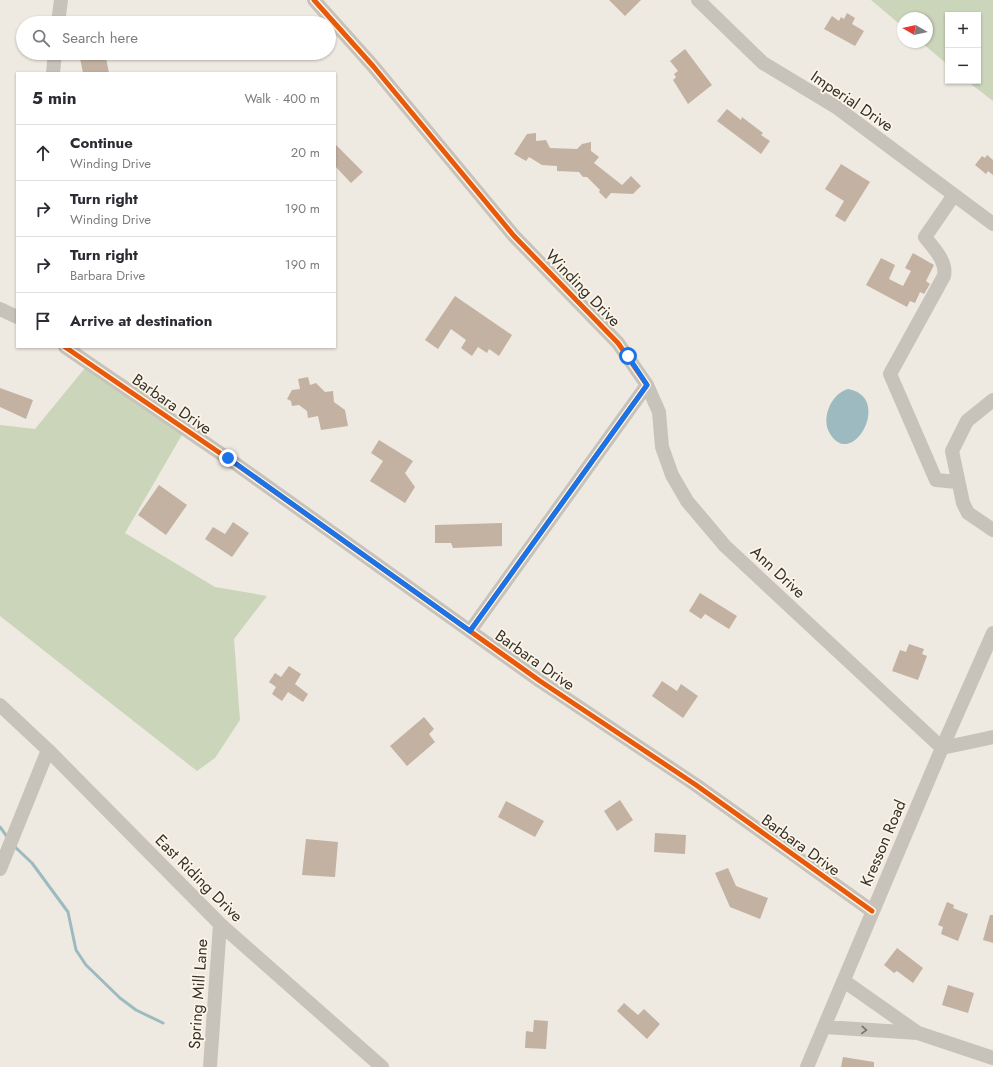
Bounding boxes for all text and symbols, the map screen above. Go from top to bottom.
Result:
north arrow [897,12,933,48]
map controls [945,12,981,84]
button: + [945,12,981,48]
search box [16,16,336,60]
icon: search [30,27,52,49]
text: Search here [62,27,138,49]
button: − [945,48,981,84]
street label: Imperial Drive [806,65,898,137]
text: 5 min [32,86,76,110]
text: Walk · 400 m [245,89,320,108]
text: Continue [70,132,133,154]
icon: ahead [32,142,54,164]
text: 20 m [291,143,320,162]
text: Winding Drive [70,154,151,173]
text: Turn right [70,188,138,210]
icon: right [32,198,54,220]
text: 190 m [285,199,320,218]
text: Winding Drive [70,210,151,229]
text: Turn right [70,244,138,266]
street label: Winding Drive [540,244,626,332]
icon: right [32,254,54,276]
text: 190 m [285,255,320,274]
text: Barbara Drive [70,266,145,285]
icon: arrive [32,310,54,332]
text: Arrive at destination [70,310,212,332]
route start [619,347,637,365]
street label: Barbara Drive [128,368,216,440]
route end [219,449,237,467]
street label: Ann Drive [745,540,811,604]
street label: Barbara Drive [491,624,579,696]
street label: Kresson Road [854,796,912,890]
street label: Barbara Drive [757,809,845,881]
street label: East Riding Drive [150,829,248,927]
street label: Spring Mill Lane [183,938,213,1050]
one-way arrow [861,1026,867,1034]

